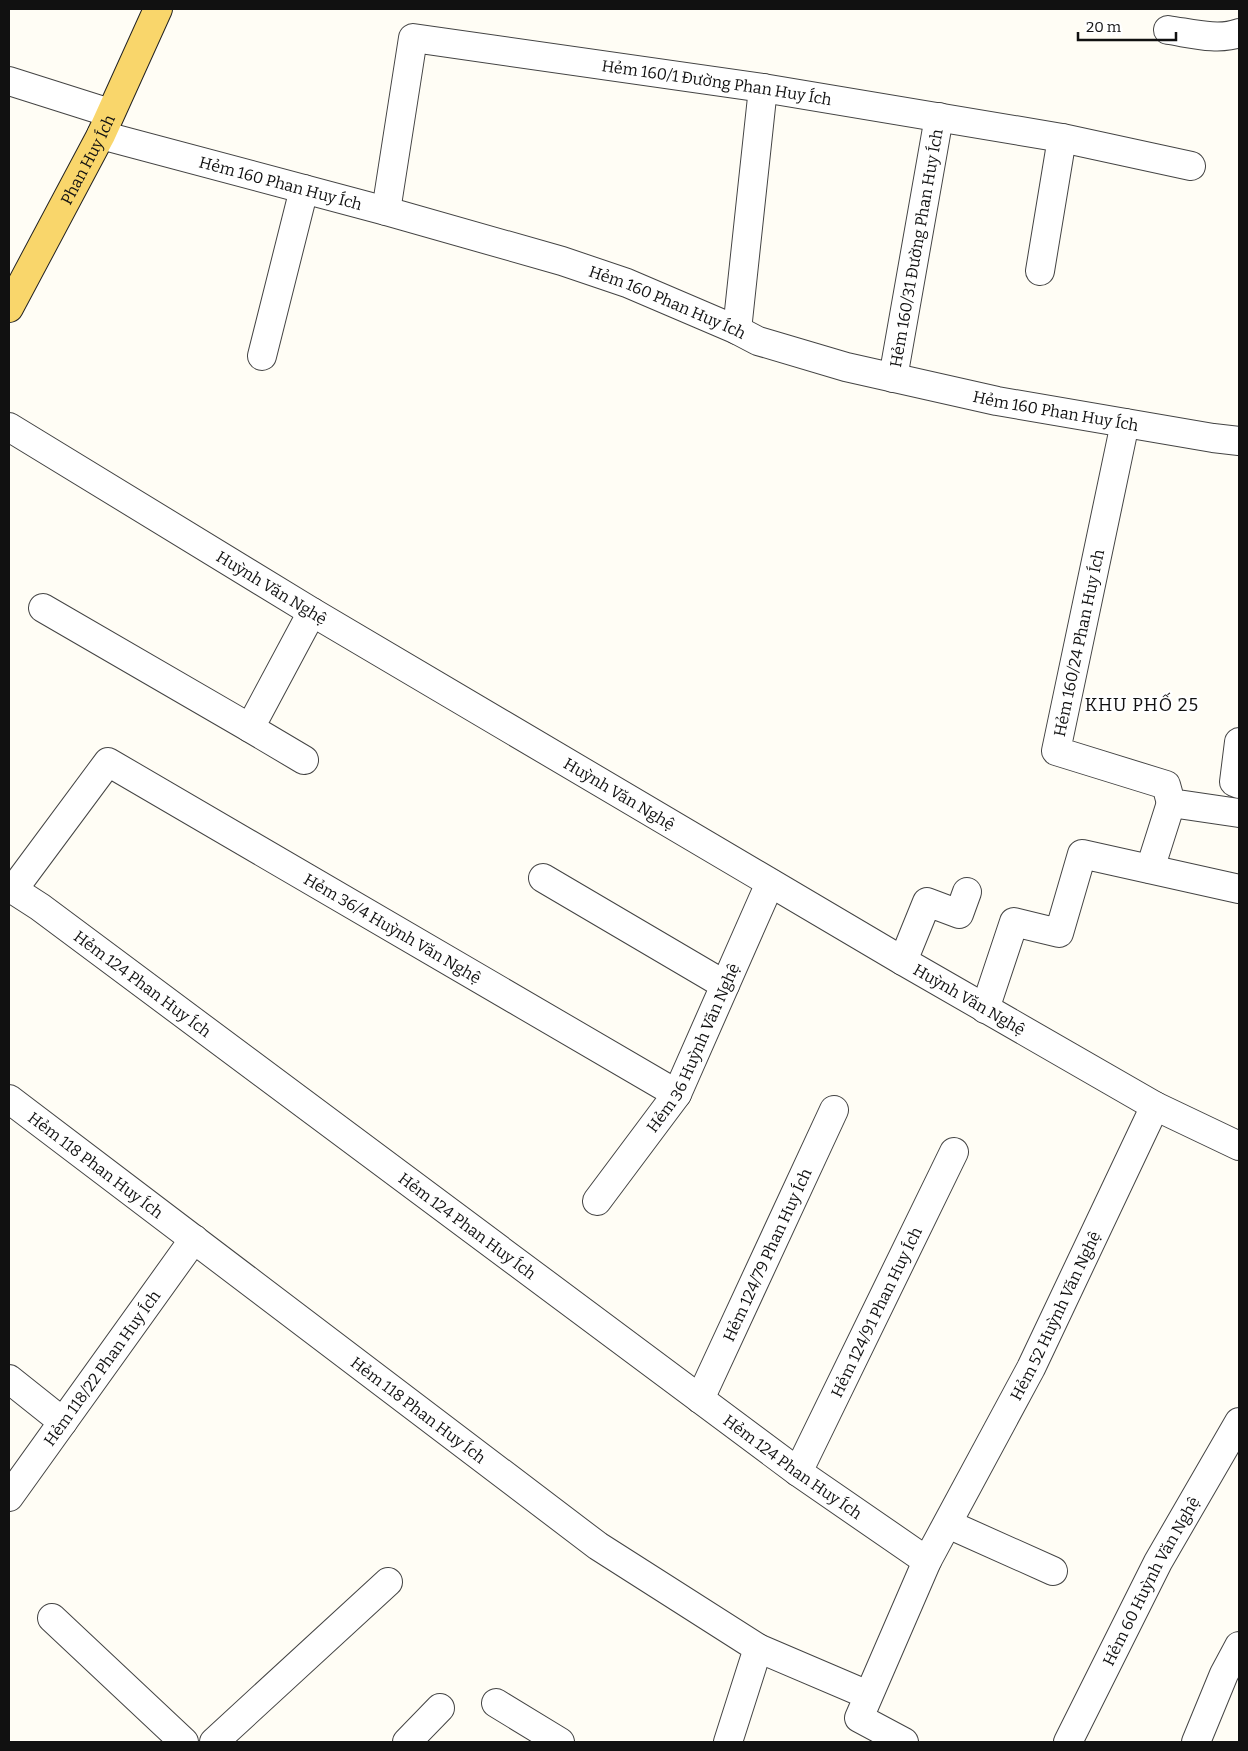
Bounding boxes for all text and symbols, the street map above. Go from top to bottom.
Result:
scale bar [1078,10,1176,42]
text: 20 m [1086,18,1122,36]
street label: Hẻm 160/1 Đường Phan Huy Ích [600,56,833,109]
street label: Phan Huy Ích [56,112,118,208]
street label: Hẻm 160/31 Đường Phan Huy Ích [886,127,946,369]
street label: Hẻm 160 Phan Huy Ích [197,152,364,214]
street label: Hẻm 160 Phan Huy Ích [587,261,749,342]
street label: Hẻm 160 Phan Huy Ích [971,386,1140,435]
street label: Huỳnh Văn Nghệ [213,547,331,628]
street label: Hẻm 160/24 Phan Huy Ích [1049,547,1108,738]
district label: KHU PHỐ 25 [1085,692,1199,716]
street label: Huỳnh Văn Nghệ [560,753,678,834]
street label: Hẻm 36/4 Huỳnh Văn Nghệ [301,869,485,987]
street label: Hẻm 124 Phan Huy Ích [70,926,215,1041]
street label: Hẻm 36 Huỳnh Văn Nghệ [642,960,743,1136]
street label: Huỳnh Văn Nghệ [910,960,1029,1039]
street label: Hẻm 118 Phan Huy Ích [25,1108,167,1222]
street label: Hẻm 124/79 Phan Huy Ích [719,1165,815,1344]
street label: Hẻm 124 Phan Huy Ích [395,1168,540,1283]
street label: Hẻm 124/91 Phan Huy Ích [826,1224,926,1400]
street label: Hẻm 52 Huỳnh Văn Nghệ [1006,1228,1104,1403]
street label: Hẻm 118/22 Phan Huy Ích [40,1286,164,1449]
street label: Hẻm 118 Phan Huy Ích [347,1353,490,1467]
street label: Hẻm 124 Phan Huy Ích [720,1410,866,1523]
street label: Hẻm 60 Huỳnh Văn Nghệ [1098,1493,1203,1669]

